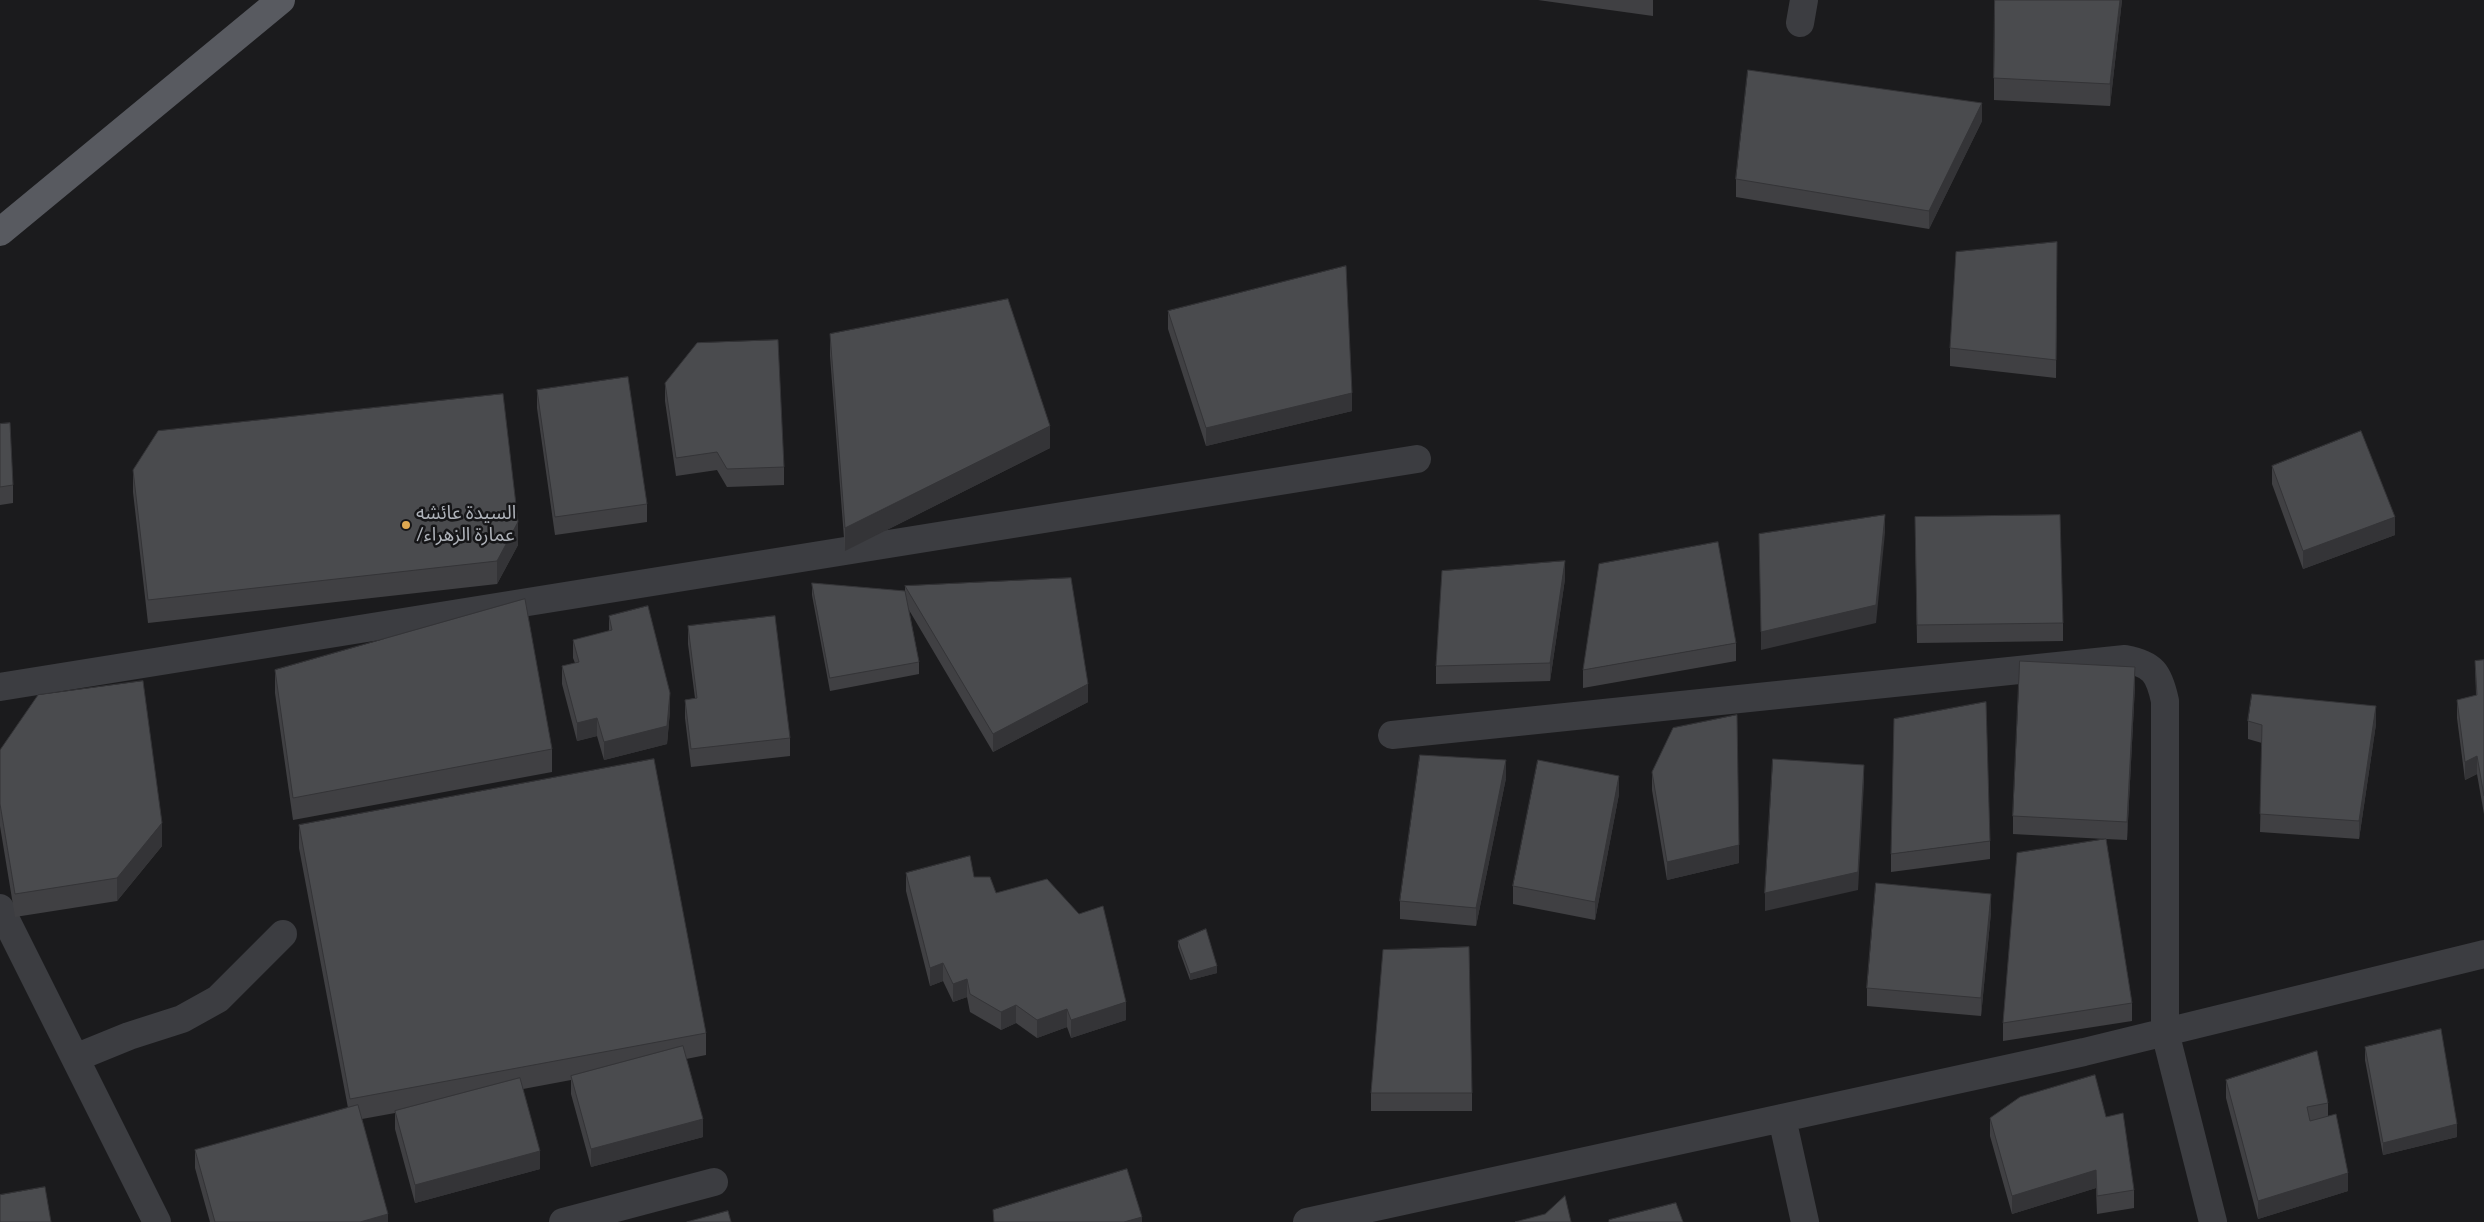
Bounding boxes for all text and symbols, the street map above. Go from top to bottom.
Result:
place label: السيدة عائشه /عمارة الزهراء [416,503,516,547]
marker: السيدة عائشه /عمارة الزهراء [400,519,412,531]

